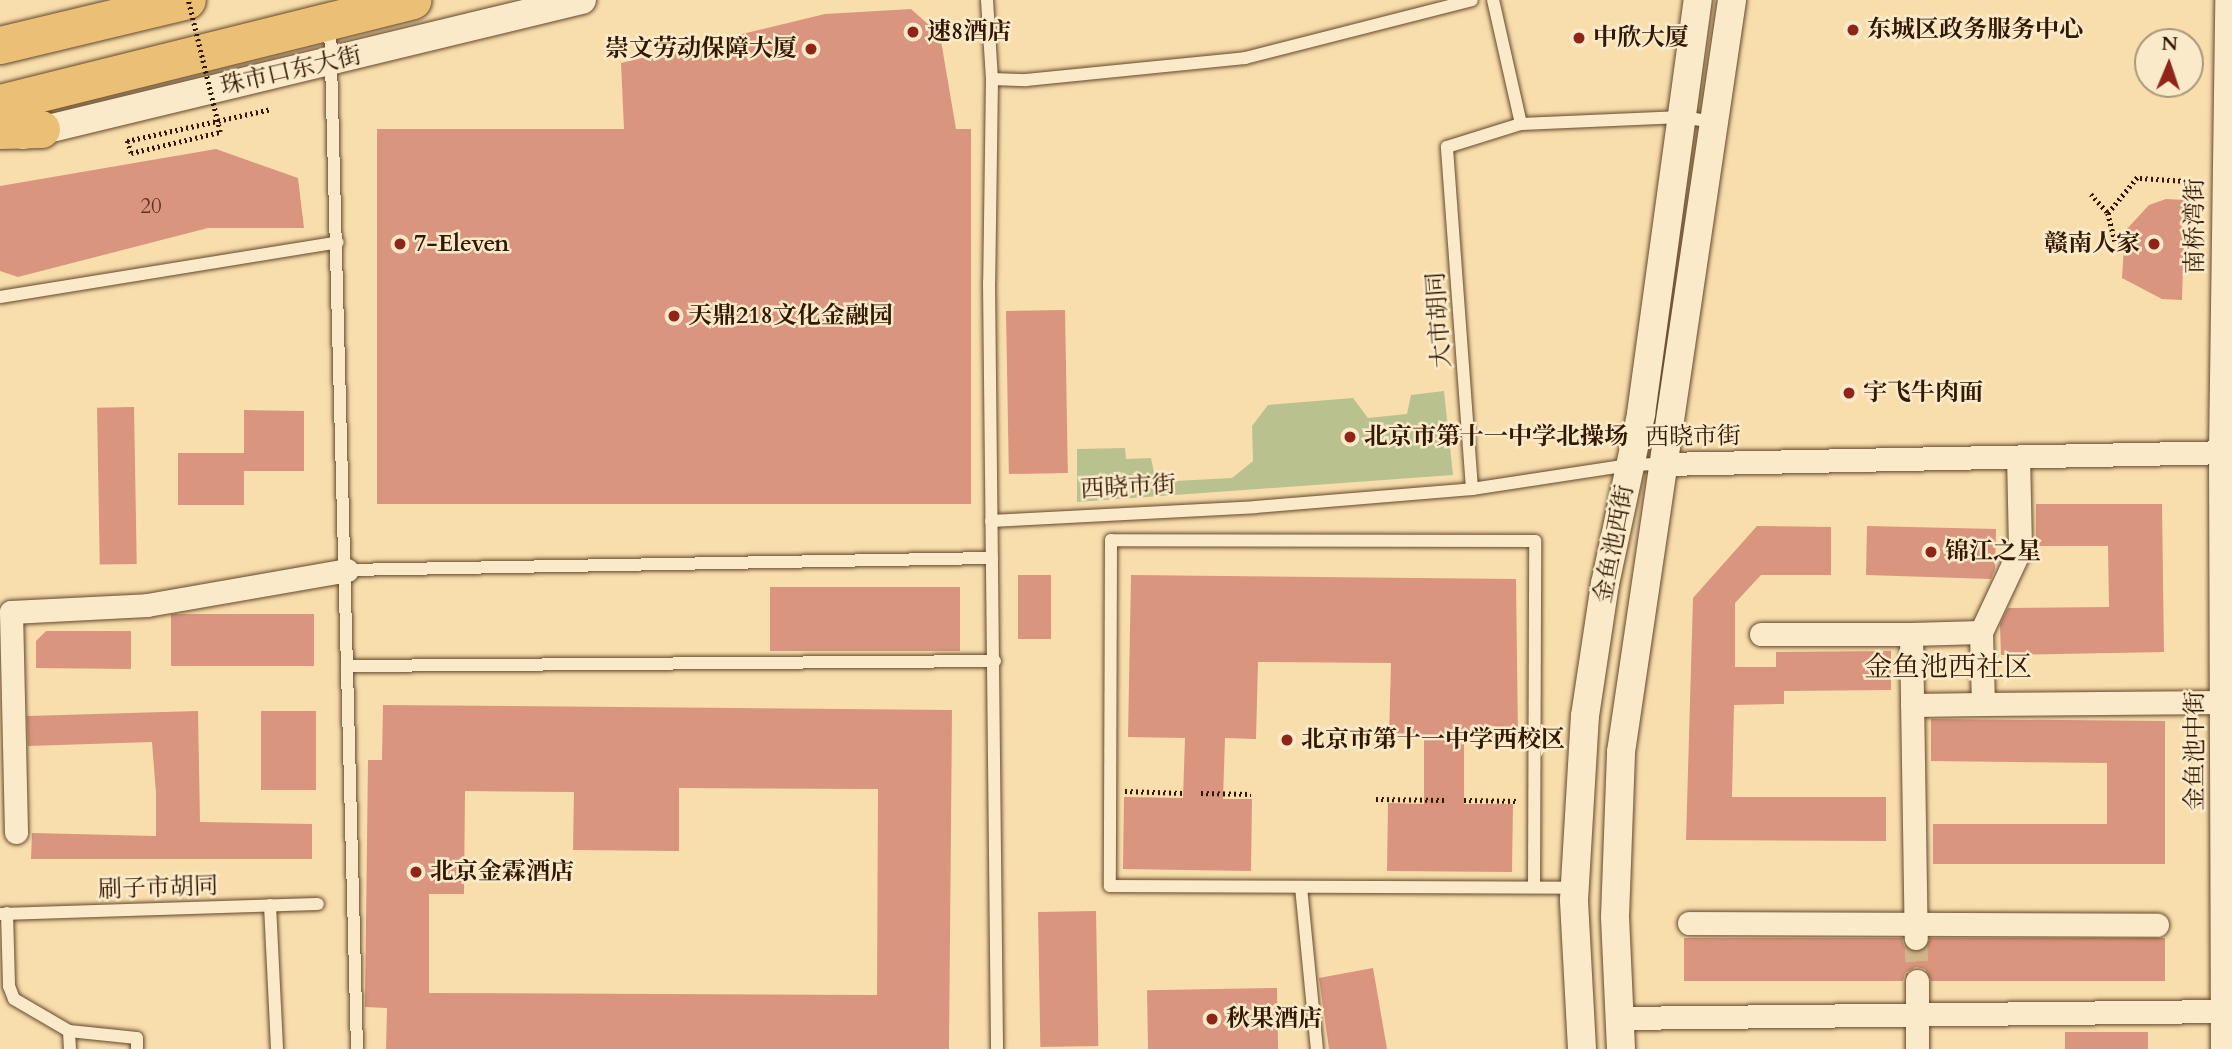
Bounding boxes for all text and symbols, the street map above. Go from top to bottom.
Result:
place label: 东城区政务服务中心 [1867,16,2083,44]
place label: 速8酒店 [927,18,1011,46]
marker: 东城区政务服务中心 [1845,22,1861,38]
marker: 速8酒店 [905,24,921,40]
place label: 中欣大厦 [1593,24,1689,52]
north arrow [2134,28,2204,98]
marker: 中欣大厦 [1571,30,1587,46]
text: N [2161,31,2178,57]
place label: 崇文劳动保障大厦 [605,35,797,63]
street label: 珠市口东大街 [218,41,364,101]
marker: 崇文劳动保障大厦 [803,41,819,57]
street label: 南桥湾街 [2181,178,2209,274]
house number: 20 [140,194,162,220]
place label: 7-Eleven [414,230,510,258]
place label: 赣南人家 [2044,230,2140,258]
marker: 7-Eleven [392,236,408,252]
marker: 赣南人家 [2146,236,2162,252]
street label: 大市胡同 [1421,271,1457,369]
place label: 天鼎218文化金融园 [688,302,893,330]
marker: 天鼎218文化金融园 [666,308,682,324]
place label: 宇飞牛肉面 [1863,379,1983,407]
marker: 宇飞牛肉面 [1841,385,1857,401]
street label: 西晓市街 [1645,422,1741,452]
place label: 北京市第十一中学北操场 [1364,423,1628,451]
marker: 北京市第十一中学北操场 [1342,429,1358,445]
street label: 西晓市街 [1079,470,1177,504]
street label: 金鱼池西街 [1588,482,1640,606]
place label: 锦江之星 [1945,538,2041,566]
marker: 锦江之星 [1923,544,1939,560]
district label: 金鱼池西社区 [1864,650,2032,684]
street label: 金鱼池中街 [2181,691,2209,811]
place label: 北京市第十一中学西校区 [1301,726,1565,754]
marker: 北京市第十一中学西校区 [1279,732,1295,748]
place label: 北京金霖酒店 [430,858,574,886]
marker: 北京金霖酒店 [408,864,424,880]
street label: 刷子市胡同 [98,872,218,904]
place label: 秋果酒店 [1226,1005,1322,1033]
marker: 秋果酒店 [1204,1011,1220,1027]

